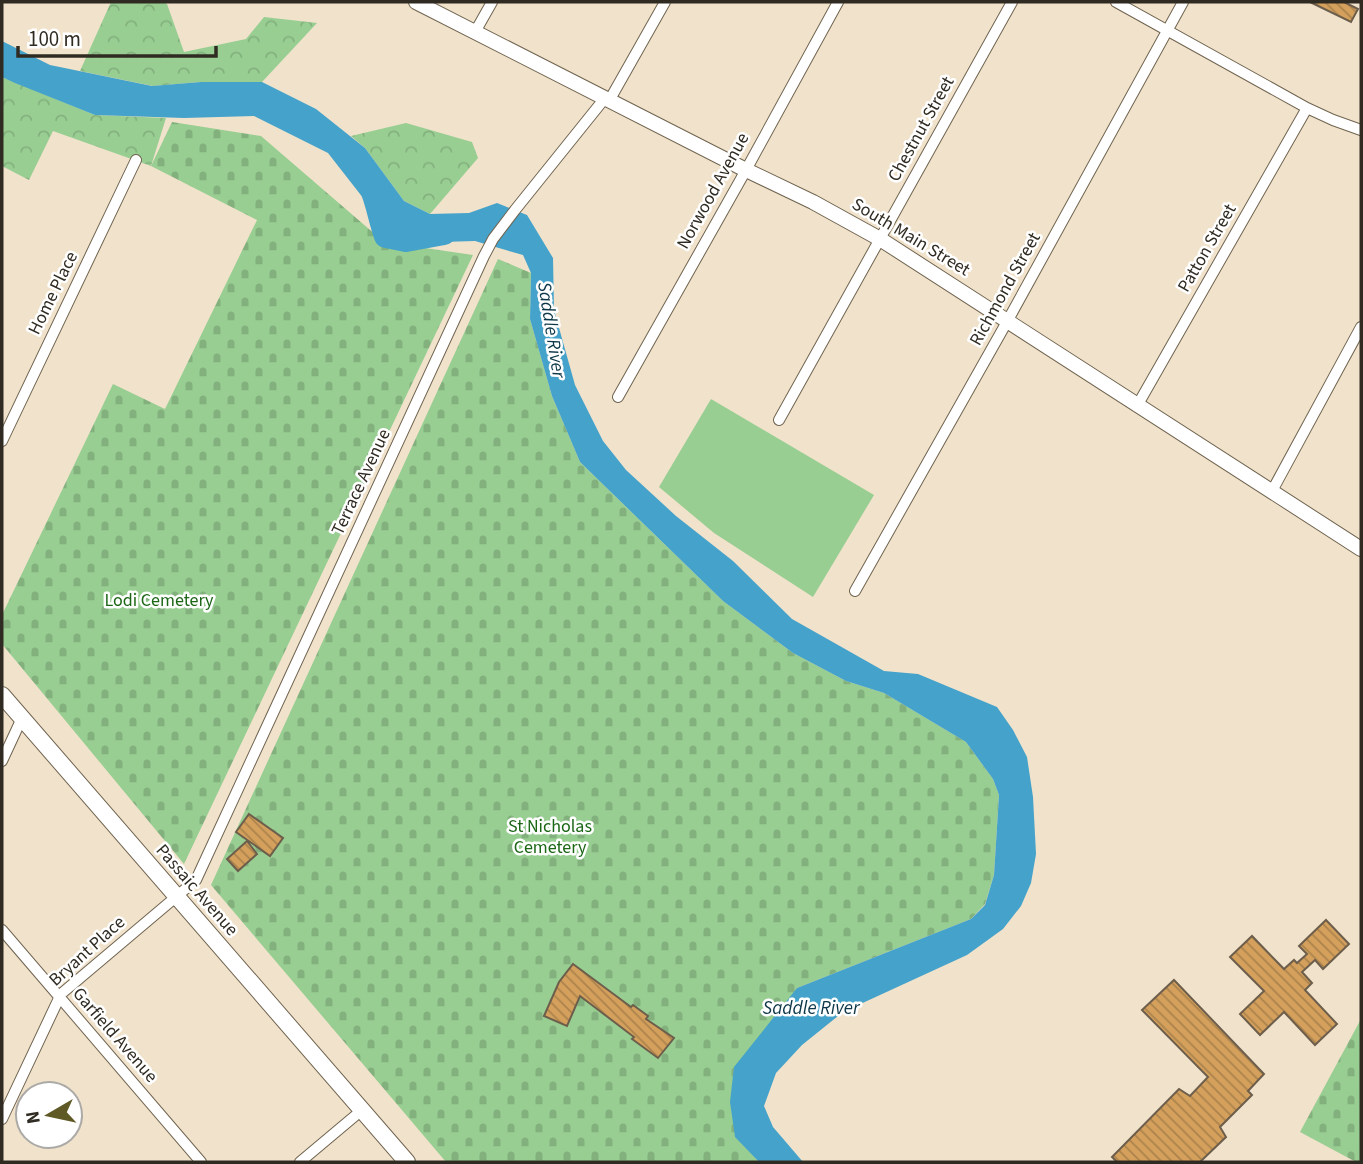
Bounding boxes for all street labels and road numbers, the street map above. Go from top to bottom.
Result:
street label: Chestnut Street [882,72,960,186]
street label: Norwood Avenue [671,128,755,254]
street label: South Main Street [847,192,975,282]
street label: Patton Street [1172,199,1242,297]
street label: Richmond Street [964,228,1046,350]
street label: Home Place [22,247,84,339]
street label: Terrace Avenue [326,425,397,539]
street label: Passaic Avenue [150,839,244,941]
street label: Bryant Place [44,910,131,992]
street label: Garfield Avenue [67,982,163,1088]

